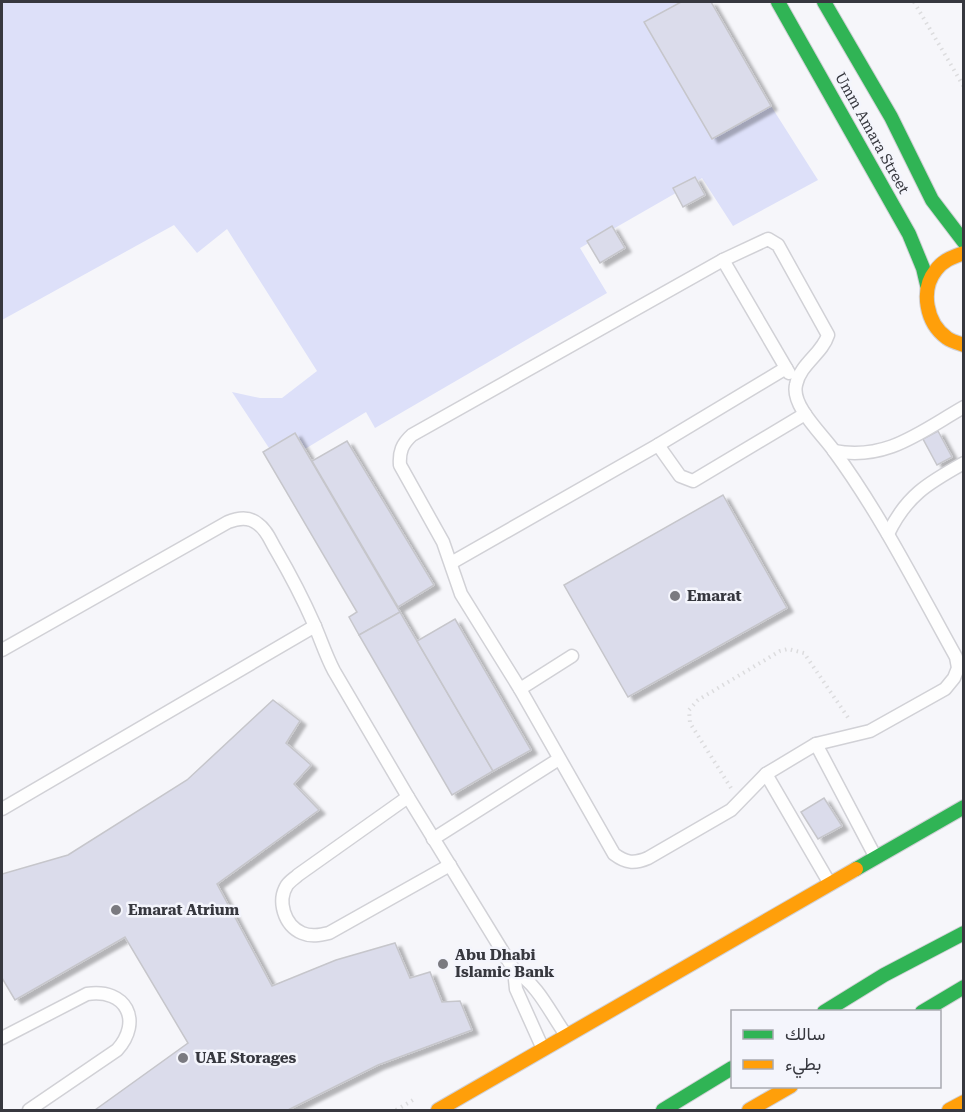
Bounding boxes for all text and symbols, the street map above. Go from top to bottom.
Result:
street label: Umm Amara Street [831,69,913,197]
place label: Emarat [687,587,742,605]
marker: Emarat [668,589,682,603]
place label: Emarat Atrium [128,901,240,919]
marker: Emarat Atrium [109,903,123,917]
place label: Abu Dhabi Islamic Bank [455,946,555,981]
marker: Abu Dhabi Islamic Bank [436,957,450,971]
legend [731,1010,941,1088]
text: سالك [785,1023,825,1044]
place label: UAE Storages [195,1049,297,1067]
marker: UAE Storages [176,1051,190,1065]
text: بطيء [785,1053,821,1079]

